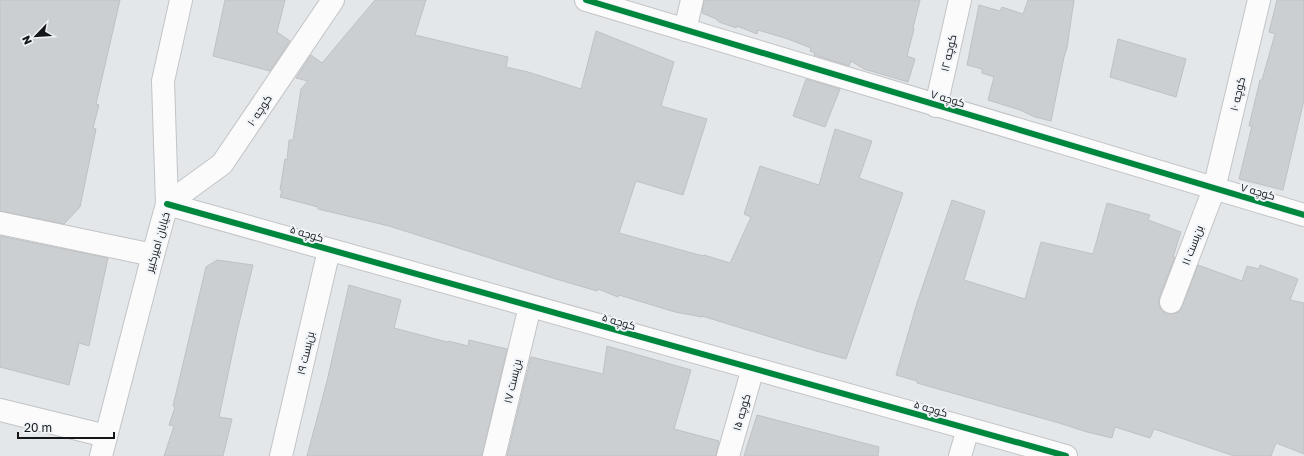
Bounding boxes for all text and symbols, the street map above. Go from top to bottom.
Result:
north arrow [16,16,56,56]
street label: کوچه ۱۲ [937,33,960,73]
text: N [19,34,34,47]
street label: کوچه ۱۰ [1227,76,1248,113]
street label: کوچه ۷ [929,87,967,110]
street label: کوچه ۱۰ [244,92,275,129]
street label: کوچه ۷ [1239,180,1277,203]
street label: خیابان امیرکبیر [142,210,173,275]
street label: کوچه ۵ [288,222,325,245]
street label: بن‌بست ۱۱ [1178,223,1206,267]
street label: کوچه ۵ [600,310,637,333]
street label: بن‌بست ۱۹ [294,330,317,376]
street label: بن‌بست ۱۷ [501,358,524,405]
street label: کوچه ۱۵ [730,392,753,432]
street label: کوچه ۵ [912,397,949,420]
scale bar [18,414,114,440]
text: 20 m [24,420,52,435]

